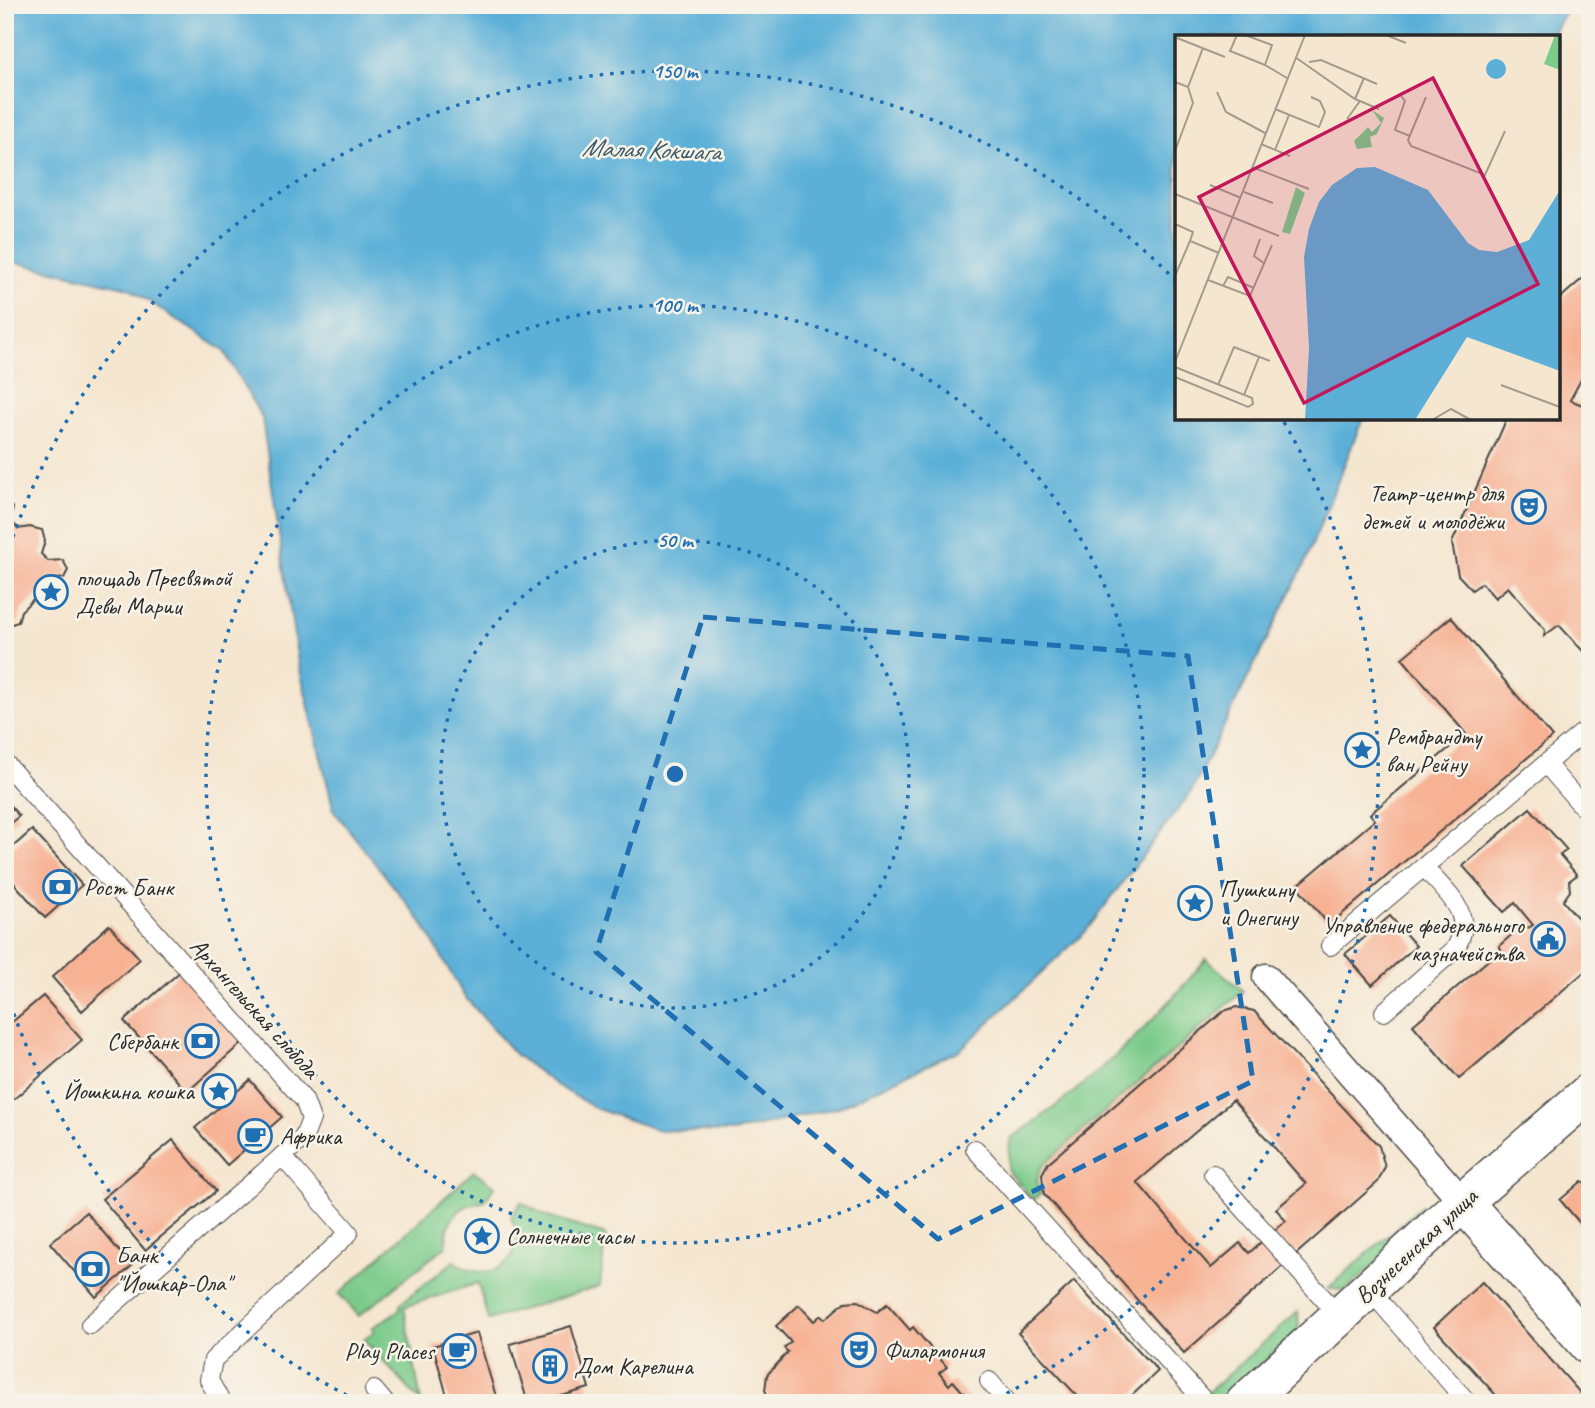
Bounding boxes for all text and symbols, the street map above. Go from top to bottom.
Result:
inset map [1175,35,1560,420]
text: 150 m [652,58,700,84]
water label: Малая Кокшага [581,131,724,169]
text: 100 m [652,292,700,318]
place label: Театр-центр для детей и молодёжи [1361,478,1506,536]
theatre icon: Театр-центр для детей и молодёжи [1510,488,1548,526]
text: 50 m [657,527,695,553]
place label: площадь Пресвятой Девы Марии [76,563,234,621]
place icon: площадь Пресвятой Девы Марии [32,573,70,611]
place label: Рембрандту ван Рейну [1386,721,1483,779]
place icon: Рембрандту ван Рейну [1343,731,1381,769]
centre of rings [663,762,687,786]
bank icon: Рост Банк [41,868,79,906]
place label: Рост Банк [84,872,175,902]
place label: Пушкину и Онегину [1220,874,1299,932]
place icon: Пушкину и Онегину [1176,884,1214,922]
place label: Управление федерального казначейства [1322,910,1526,968]
public building icon: Управление федерального казначейства [1529,920,1567,958]
street label: Архангельская слобода [184,931,327,1086]
bank icon: Сбербанк [183,1022,221,1060]
place label: Сбербанк [107,1026,180,1056]
place icon: Йошкина кошка [200,1072,238,1110]
place label: Йошкина кошка [63,1076,195,1106]
cafe icon: Африка [236,1117,274,1155]
place label: Африка [280,1121,343,1151]
street label: Вознесенская улица [1348,1181,1485,1311]
place icon: Солнечные часы [463,1217,501,1255]
place label: Солнечные часы [506,1221,636,1251]
place label: Банк "Йошкар-Ола" [116,1240,236,1298]
bank icon: Банк "Йошкар-Ола" [73,1250,111,1288]
theatre icon: Филармония [840,1331,878,1369]
cafe icon: Play Places [440,1332,478,1370]
place label: Филармония [884,1335,985,1365]
place label: Play Places [345,1336,436,1366]
building icon: Дом Карелина [531,1347,569,1385]
place label: Дом Карелина [574,1351,694,1381]

